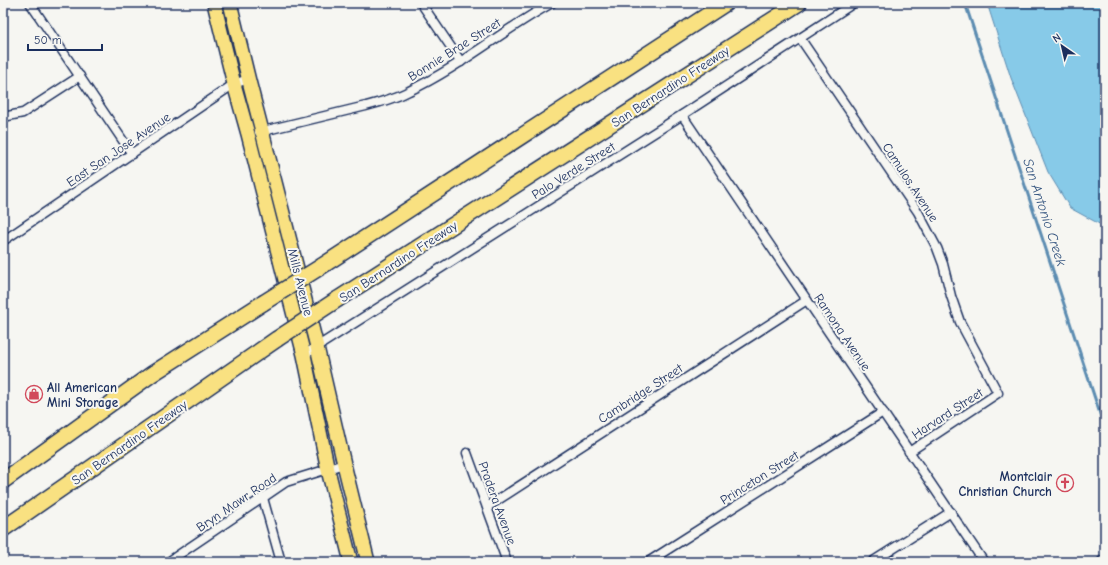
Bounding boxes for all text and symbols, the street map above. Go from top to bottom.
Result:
street label: Bonnie Brae Street [405,14,504,84]
scale bar [28,26,102,52]
north arrow [1042,26,1082,66]
text: N [1050,31,1063,46]
text: 50 m [34,33,62,47]
street label: San Bernardino Freeway [608,43,732,130]
street label: East San Jose Avenue [64,109,173,190]
street label: Palo Verde Street [529,138,619,202]
street label: Camulos Avenue [879,140,942,225]
water label: San Antonio Creek [1019,156,1070,268]
street label: San Bernardino Freeway [336,218,460,305]
street label: Mills Avenue [285,247,316,318]
street label: Ramona Avenue [811,291,874,374]
street label: Cambridge Street [595,360,686,426]
place label: All American Mini Storage [47,380,119,410]
shop icon: All American Mini Storage [24,384,44,404]
street label: Harvard Street [909,384,987,442]
street label: San Bernardino Freeway [69,397,190,488]
street label: Princeton Street [717,447,802,508]
street label: Pradera Avenue [475,459,520,547]
place label: Montclair Christian Church [958,469,1053,499]
street label: Bryn Mawr Road [193,470,279,535]
church icon: Montclair Christian Church [1055,473,1075,493]

